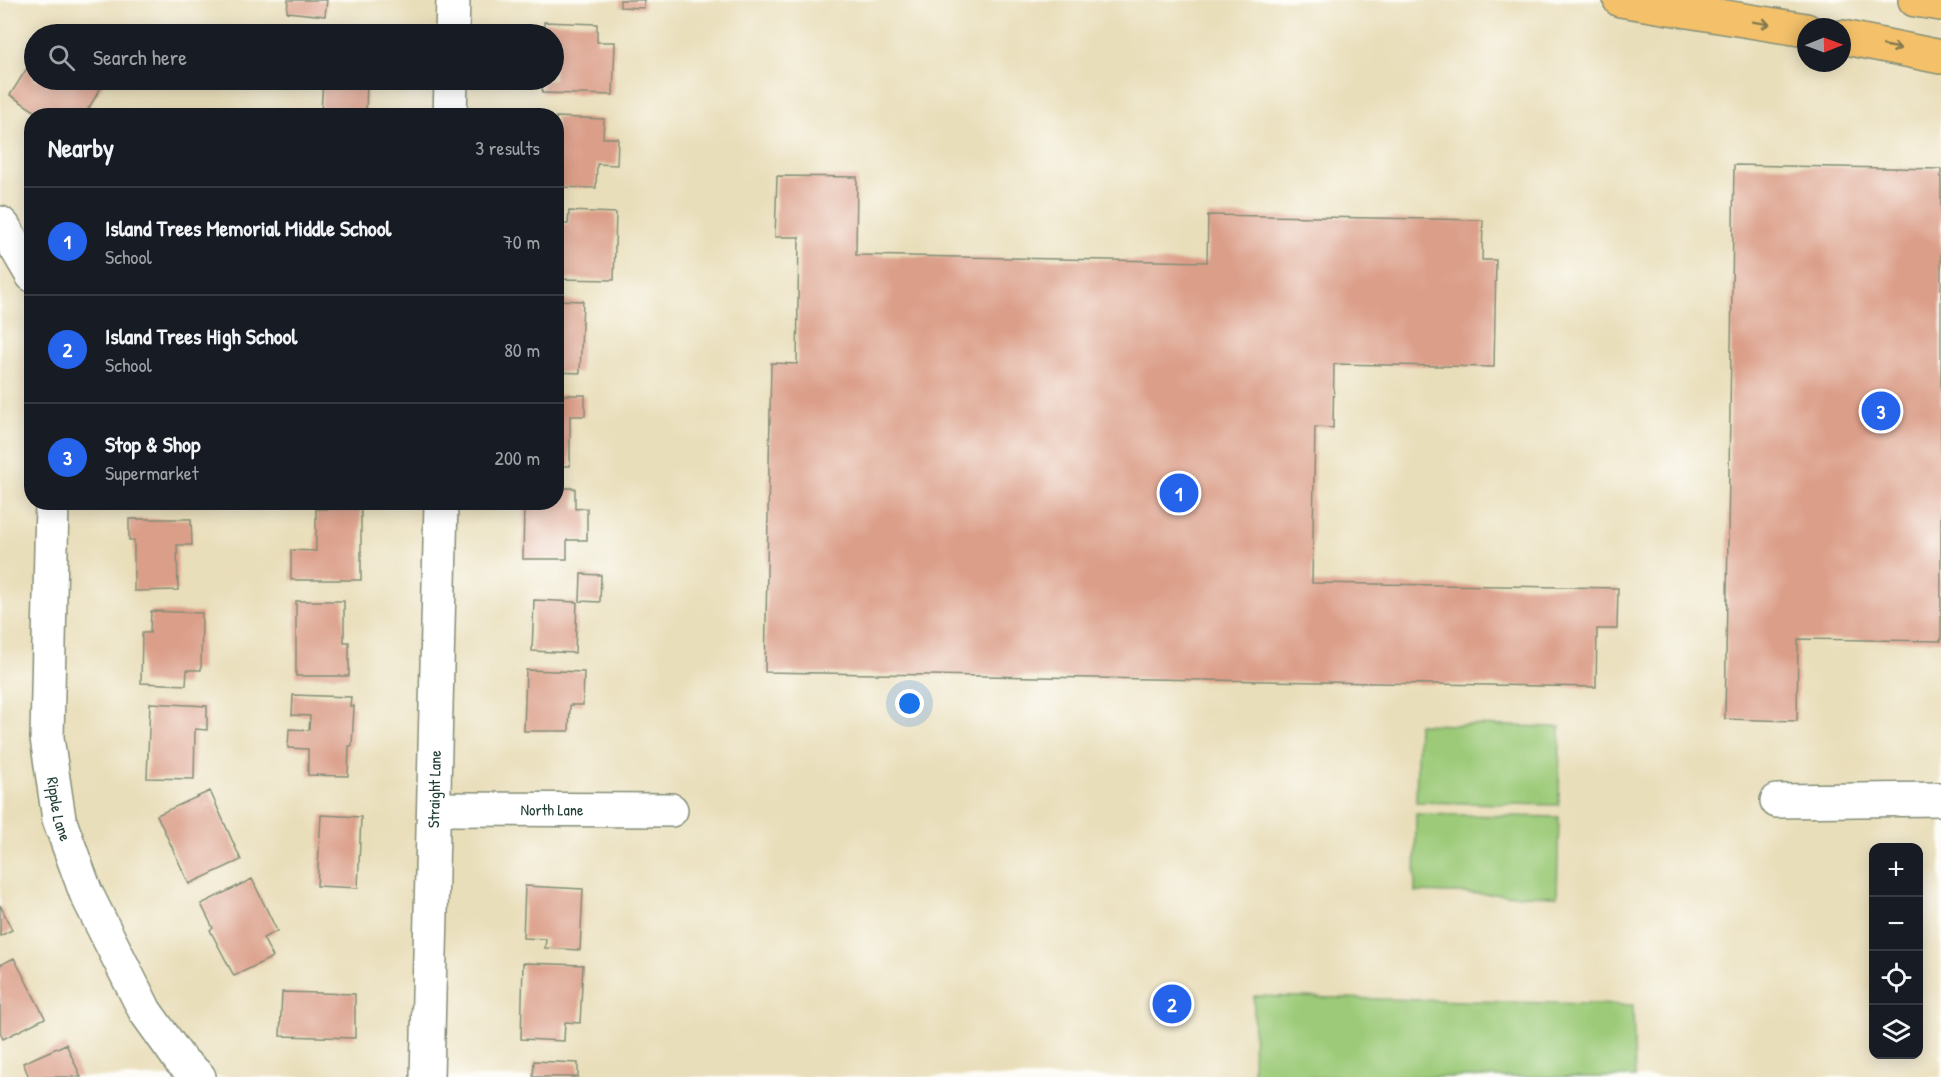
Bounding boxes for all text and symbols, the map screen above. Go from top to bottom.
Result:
one-way arrow [1750,17,1770,28]
north arrow [1797,18,1851,72]
search box [24,24,564,90]
icon: search [45,41,78,74]
text: Search here [93,42,187,72]
one-way arrow [1881,42,1901,53]
text: Nearby [48,130,114,165]
text: 3 results [475,134,540,161]
text: Island Trees Memorial Middle School [105,213,391,243]
text: 1 [64,228,71,255]
text: 70 m [503,228,540,255]
text: School [105,243,152,270]
text: Island Trees High School [105,321,297,351]
text: 2 [63,336,72,363]
text: 80 m [504,336,540,363]
text: School [105,351,152,378]
pin: 3 [1862,388,1900,434]
text: Stop & Shop [105,429,200,459]
text: 3 [63,444,72,471]
text: 200 m [495,444,540,471]
text: Supermarket [105,459,199,486]
pin: 1 [1160,470,1198,516]
your location [895,689,924,718]
street label: Straight Lane [422,749,446,828]
street label: Ripple Lane [42,776,77,844]
street label: North Lane [520,798,584,821]
map controls [1869,843,1923,1059]
button: + [1869,843,1923,897]
button: − [1869,897,1923,951]
button: locate [1869,951,1923,1005]
pin: 2 [1152,982,1192,1026]
button: layers [1869,1005,1923,1059]

